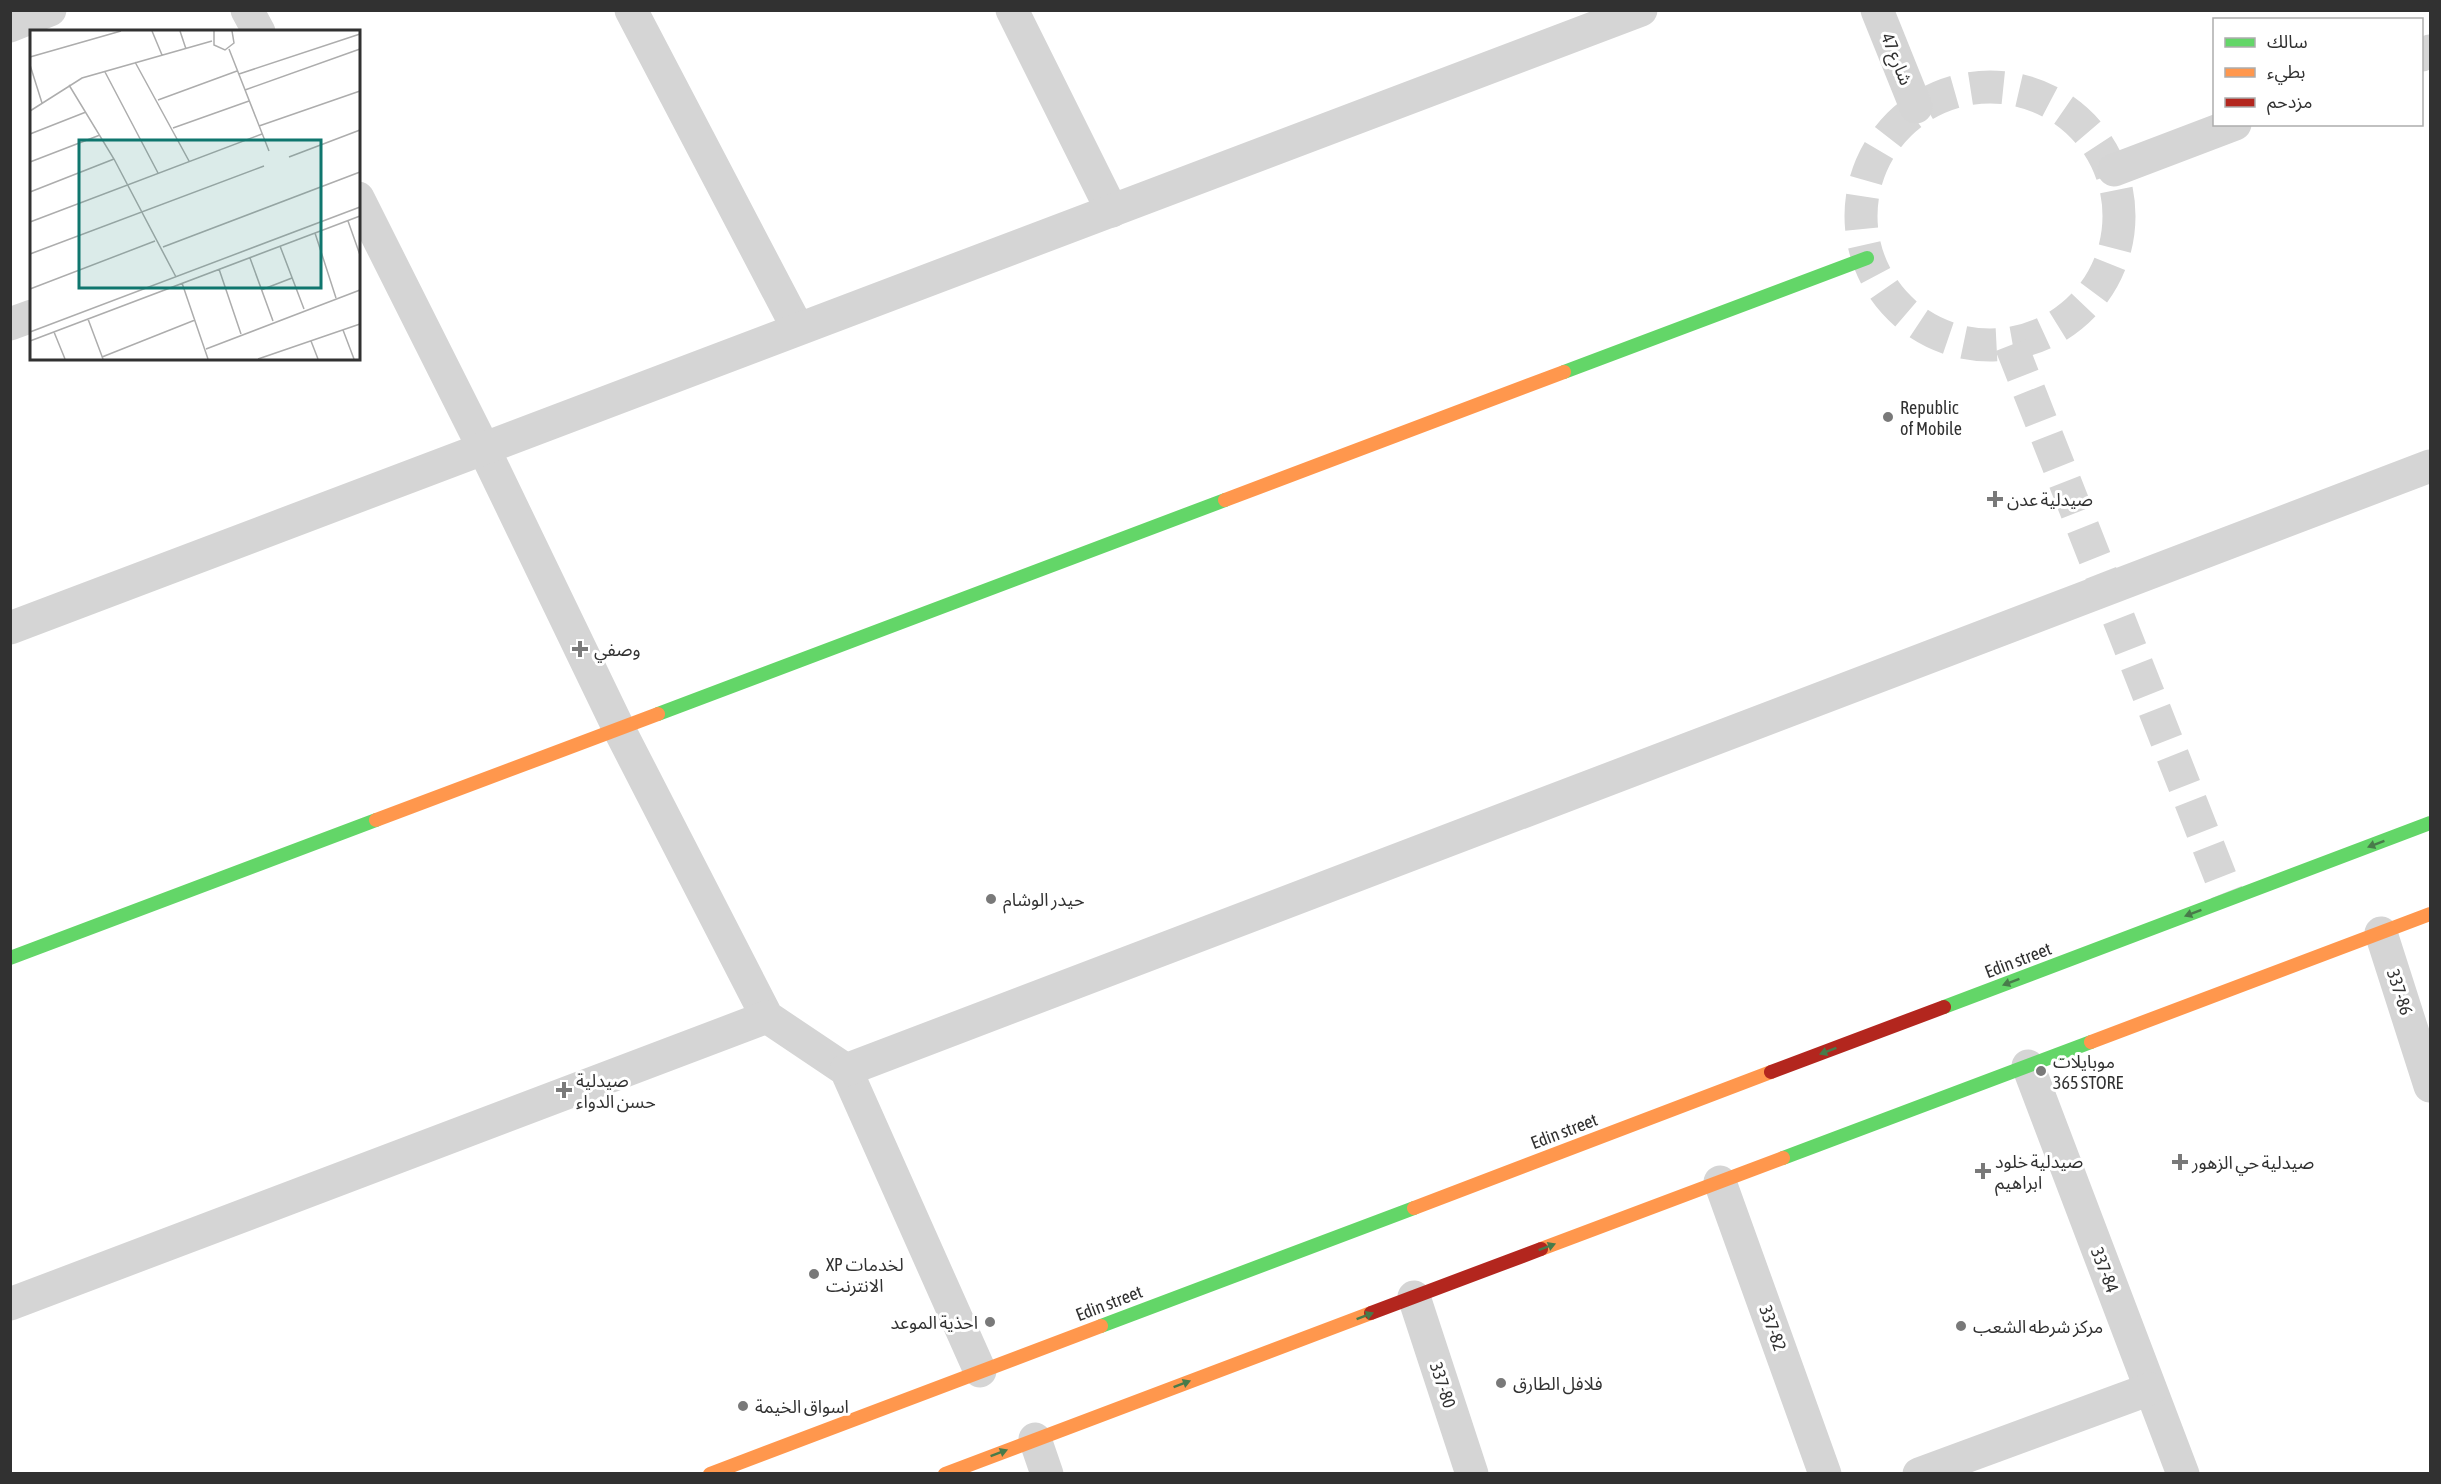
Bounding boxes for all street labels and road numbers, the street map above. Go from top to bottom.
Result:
street label: شارع 47 [1873,30,1917,90]
street label: Edin street [1982,938,2054,982]
street label: 337-86 [2383,966,2417,1018]
street label: Edin street [1528,1109,1600,1153]
street label: 337-84 [2087,1244,2123,1296]
street label: Edin street [1073,1281,1145,1325]
street label: 337-82 [1755,1302,1791,1354]
street label: 337-80 [1426,1359,1460,1411]

